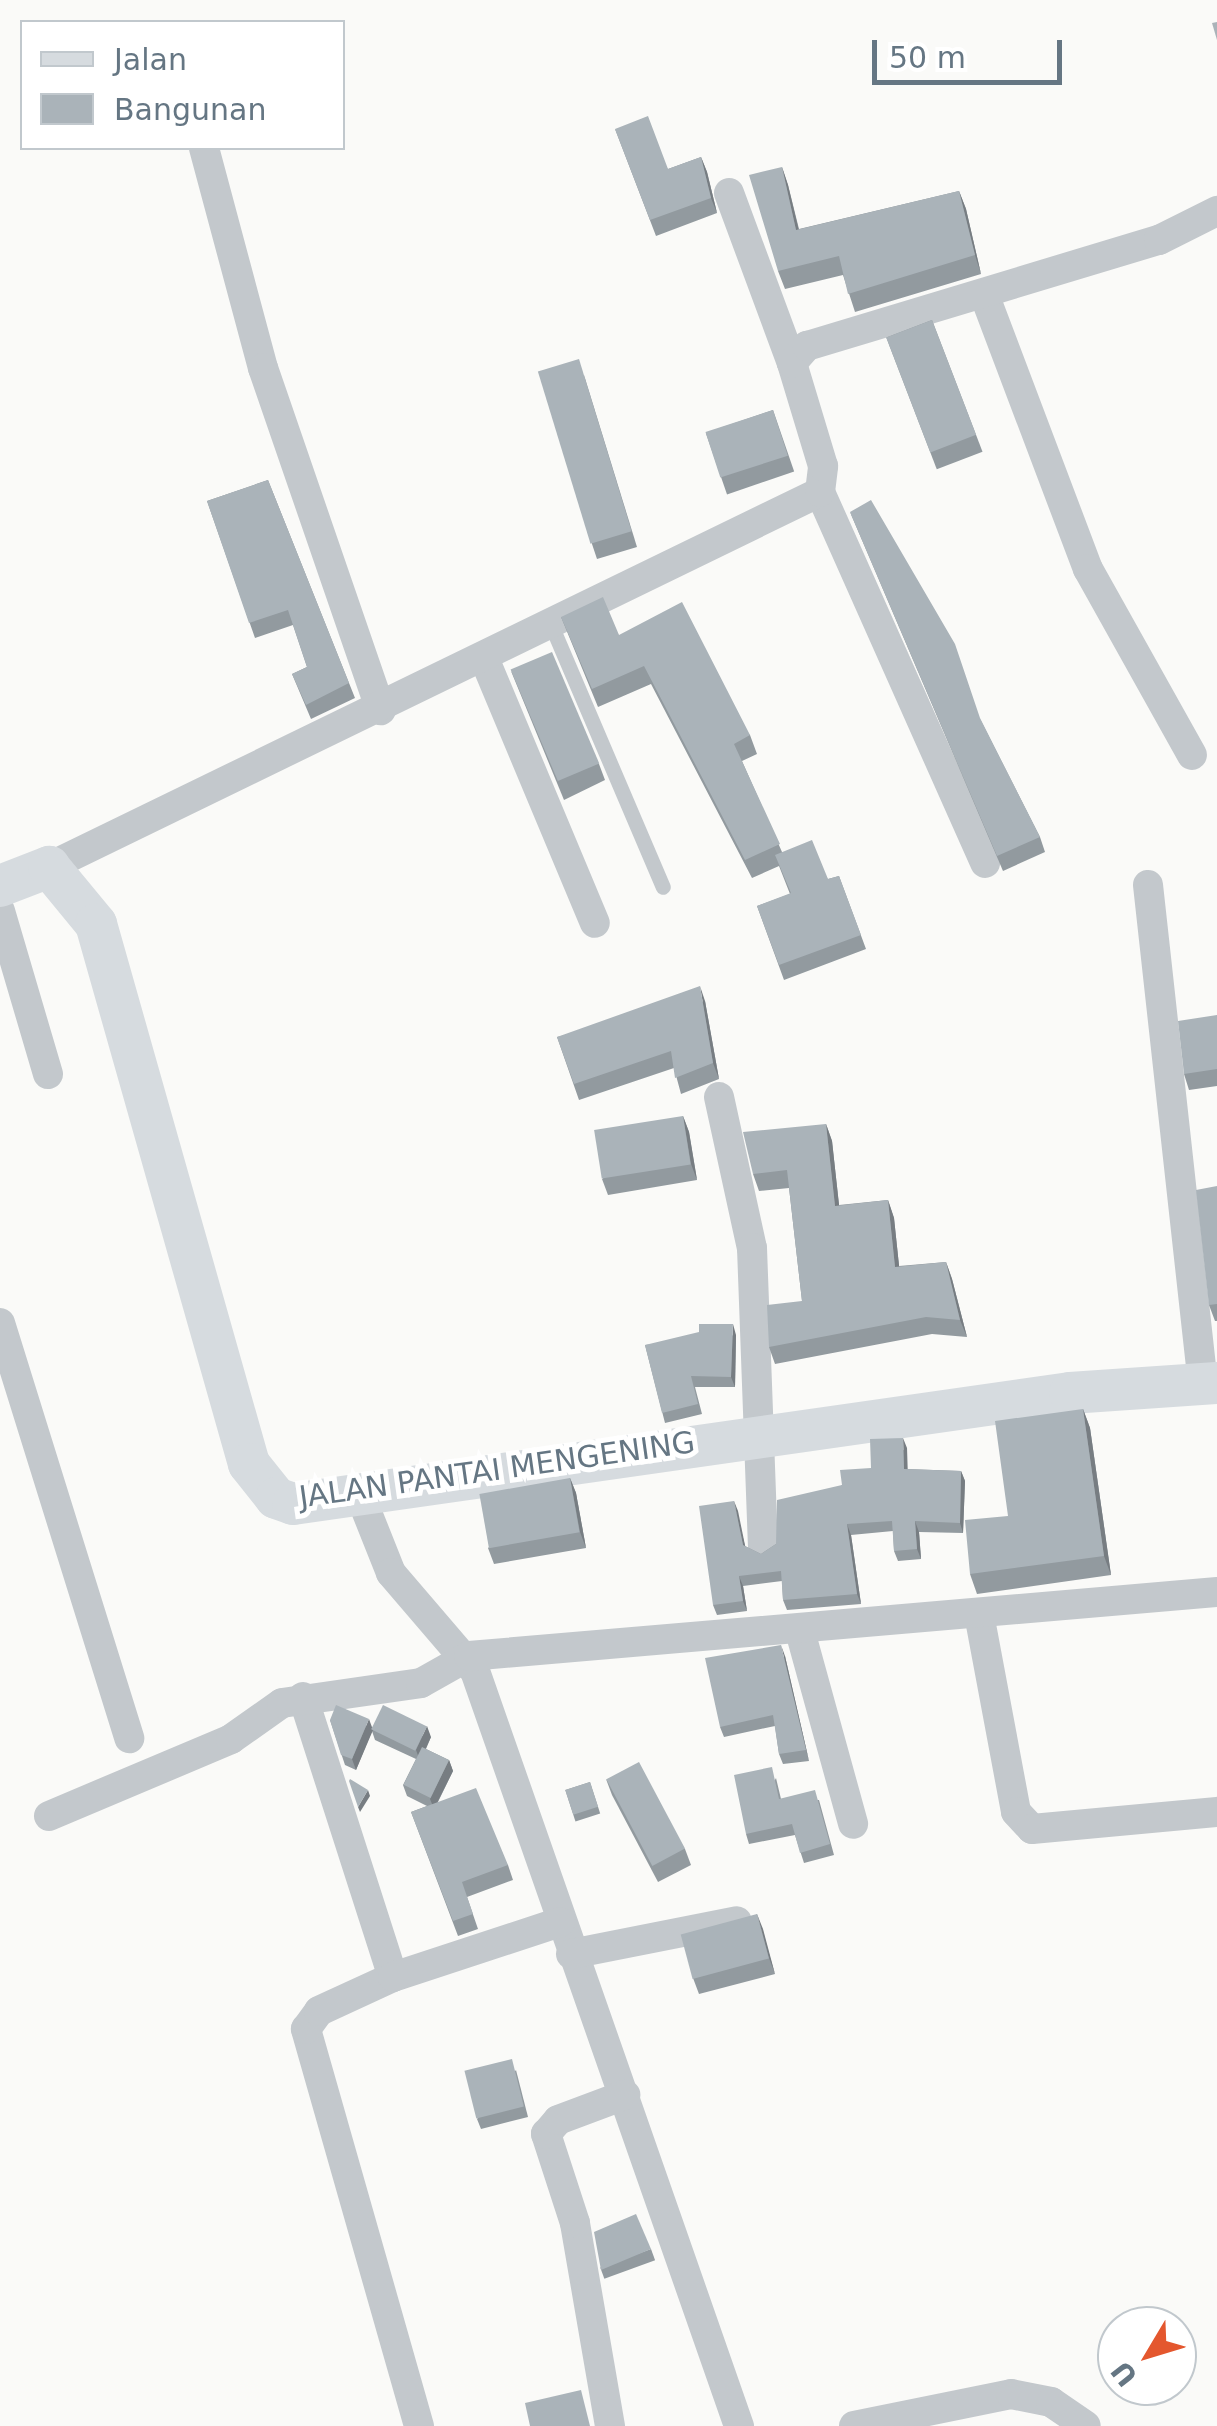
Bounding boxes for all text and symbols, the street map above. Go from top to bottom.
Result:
legend [20,20,345,150]
scale bar [877,20,1067,82]
text: 50 m [889,40,966,75]
text: Jalan [114,42,187,77]
text: Bangunan [114,92,266,127]
street label: JALAN PANTAI MENGENING [297,1424,697,1516]
north arrow [1097,2306,1197,2406]
text: U [1105,2354,1145,2393]

